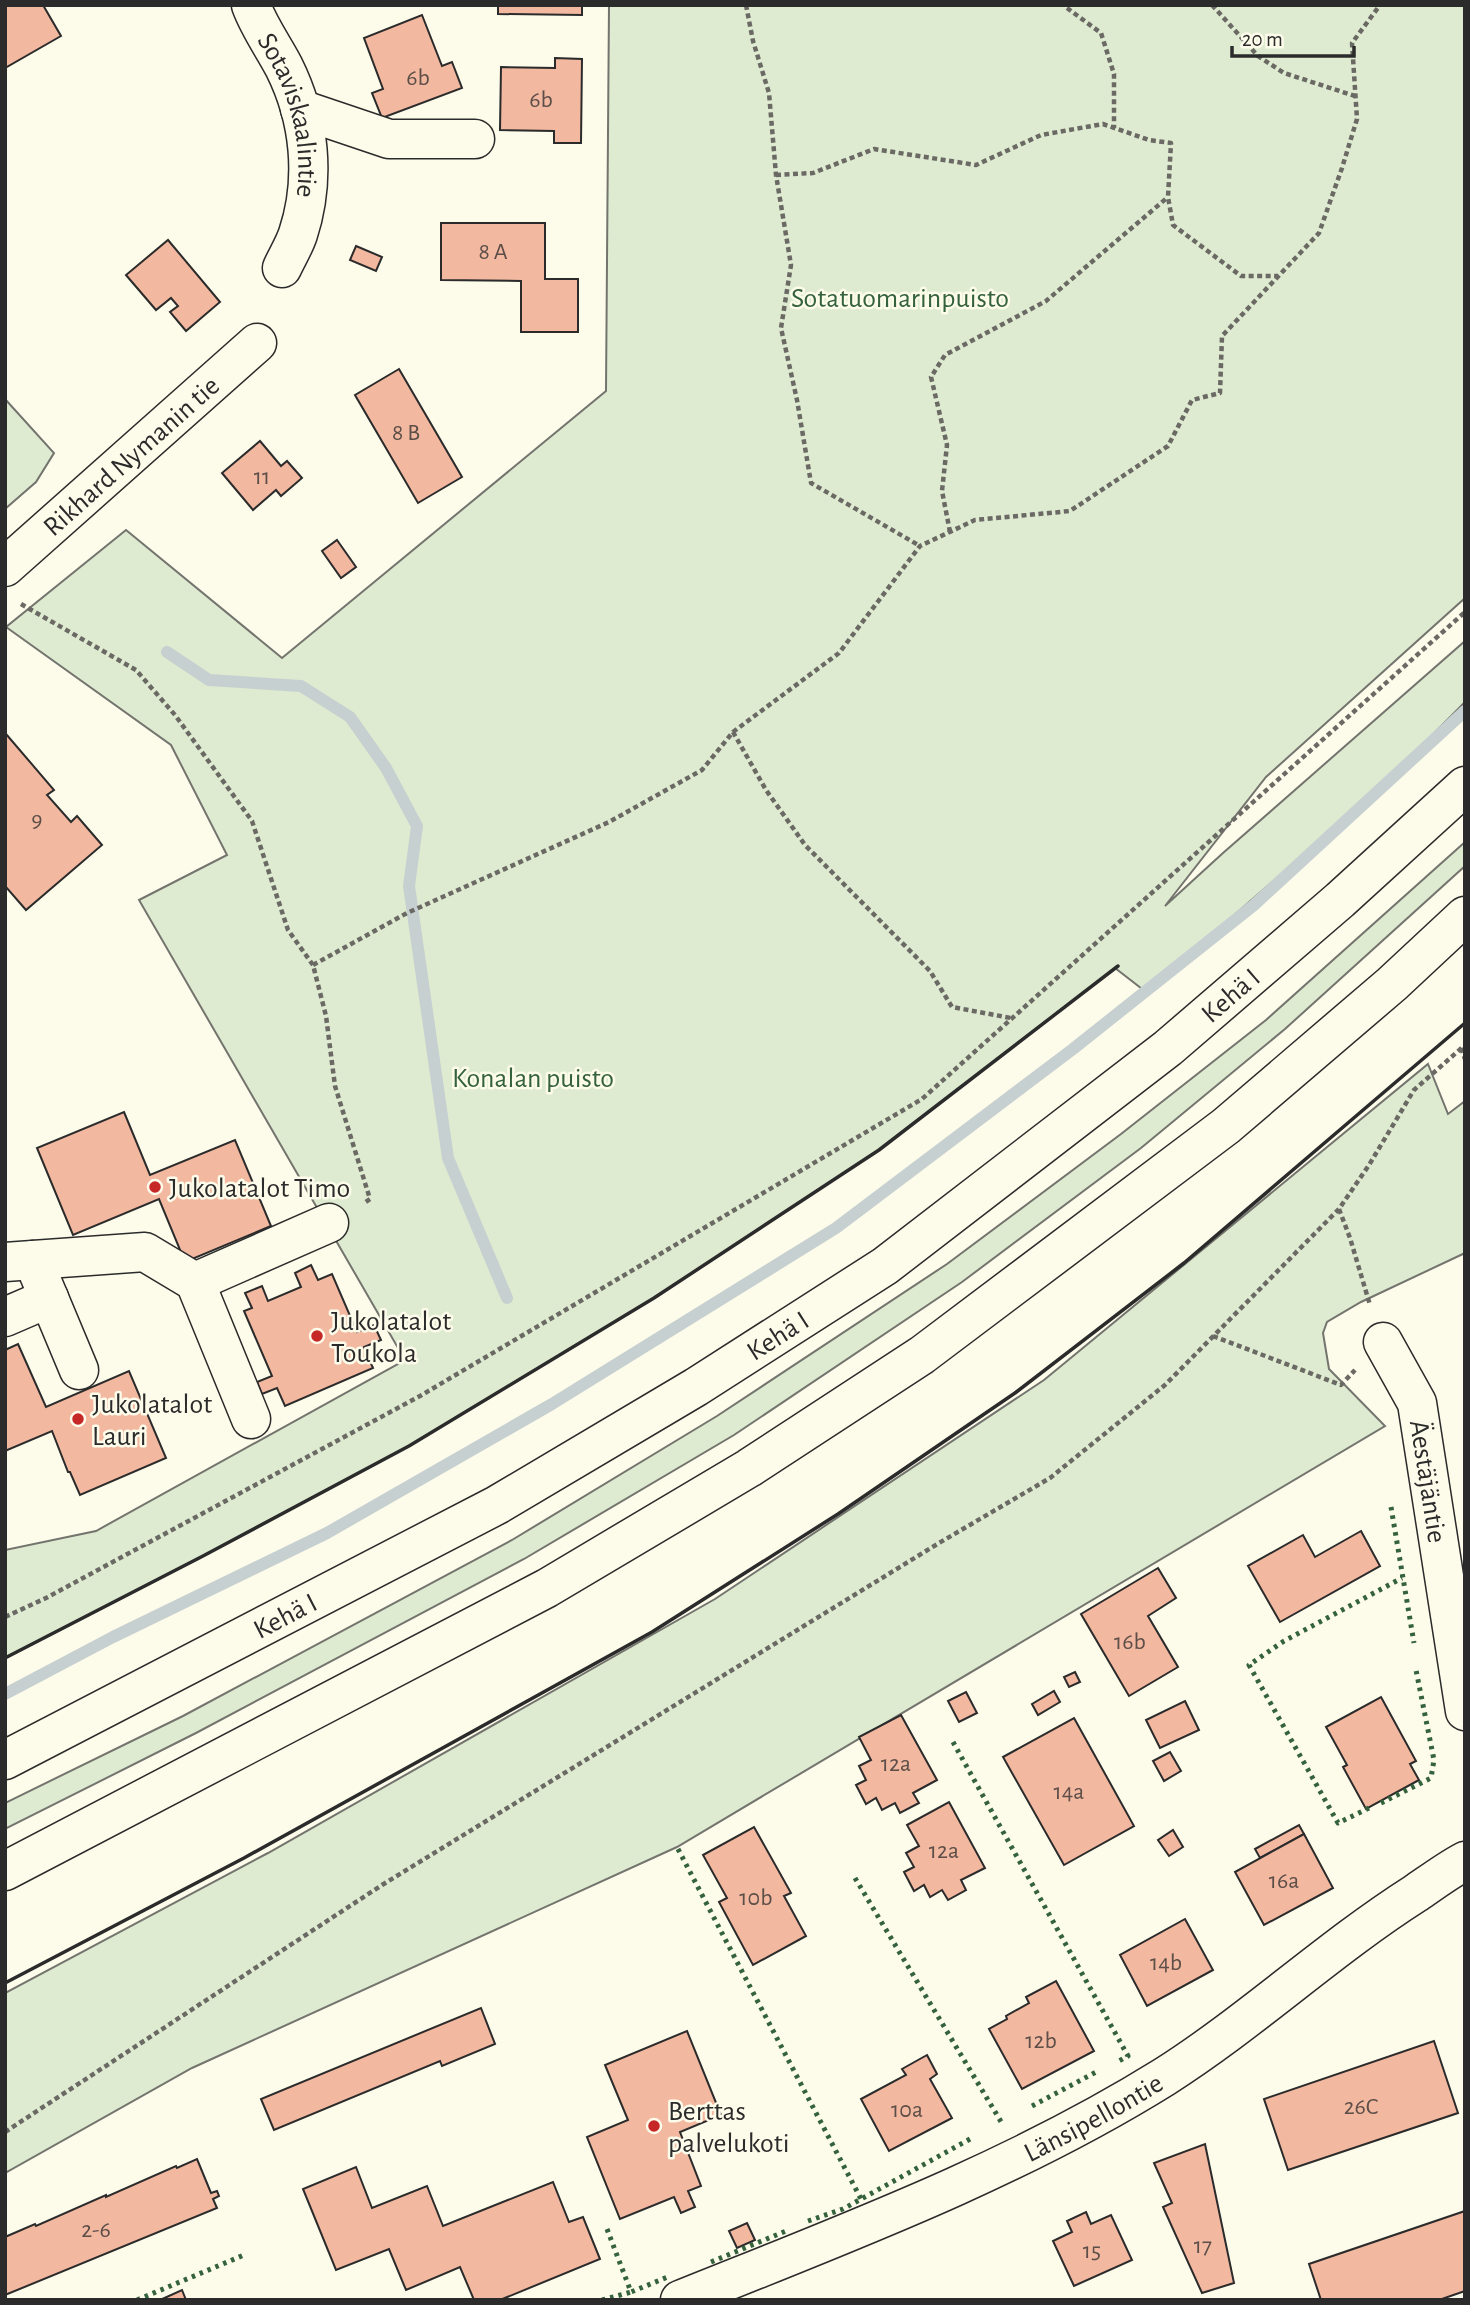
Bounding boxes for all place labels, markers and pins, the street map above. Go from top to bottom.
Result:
place label: Jukolatalot Timo [169,1175,350,1203]
marker: Jukolatalot Timo [147,1179,163,1195]
place label: Jukolatalot Toukola [331,1308,451,1368]
marker: Jukolatalot Toukola [309,1328,325,1344]
place label: Jukolatalot Lauri [92,1391,212,1451]
marker: Jukolatalot Lauri [70,1411,86,1427]
place label: Berttas palvelukoti [668,2098,789,2158]
marker: Berttas palvelukoti [646,2118,662,2134]

